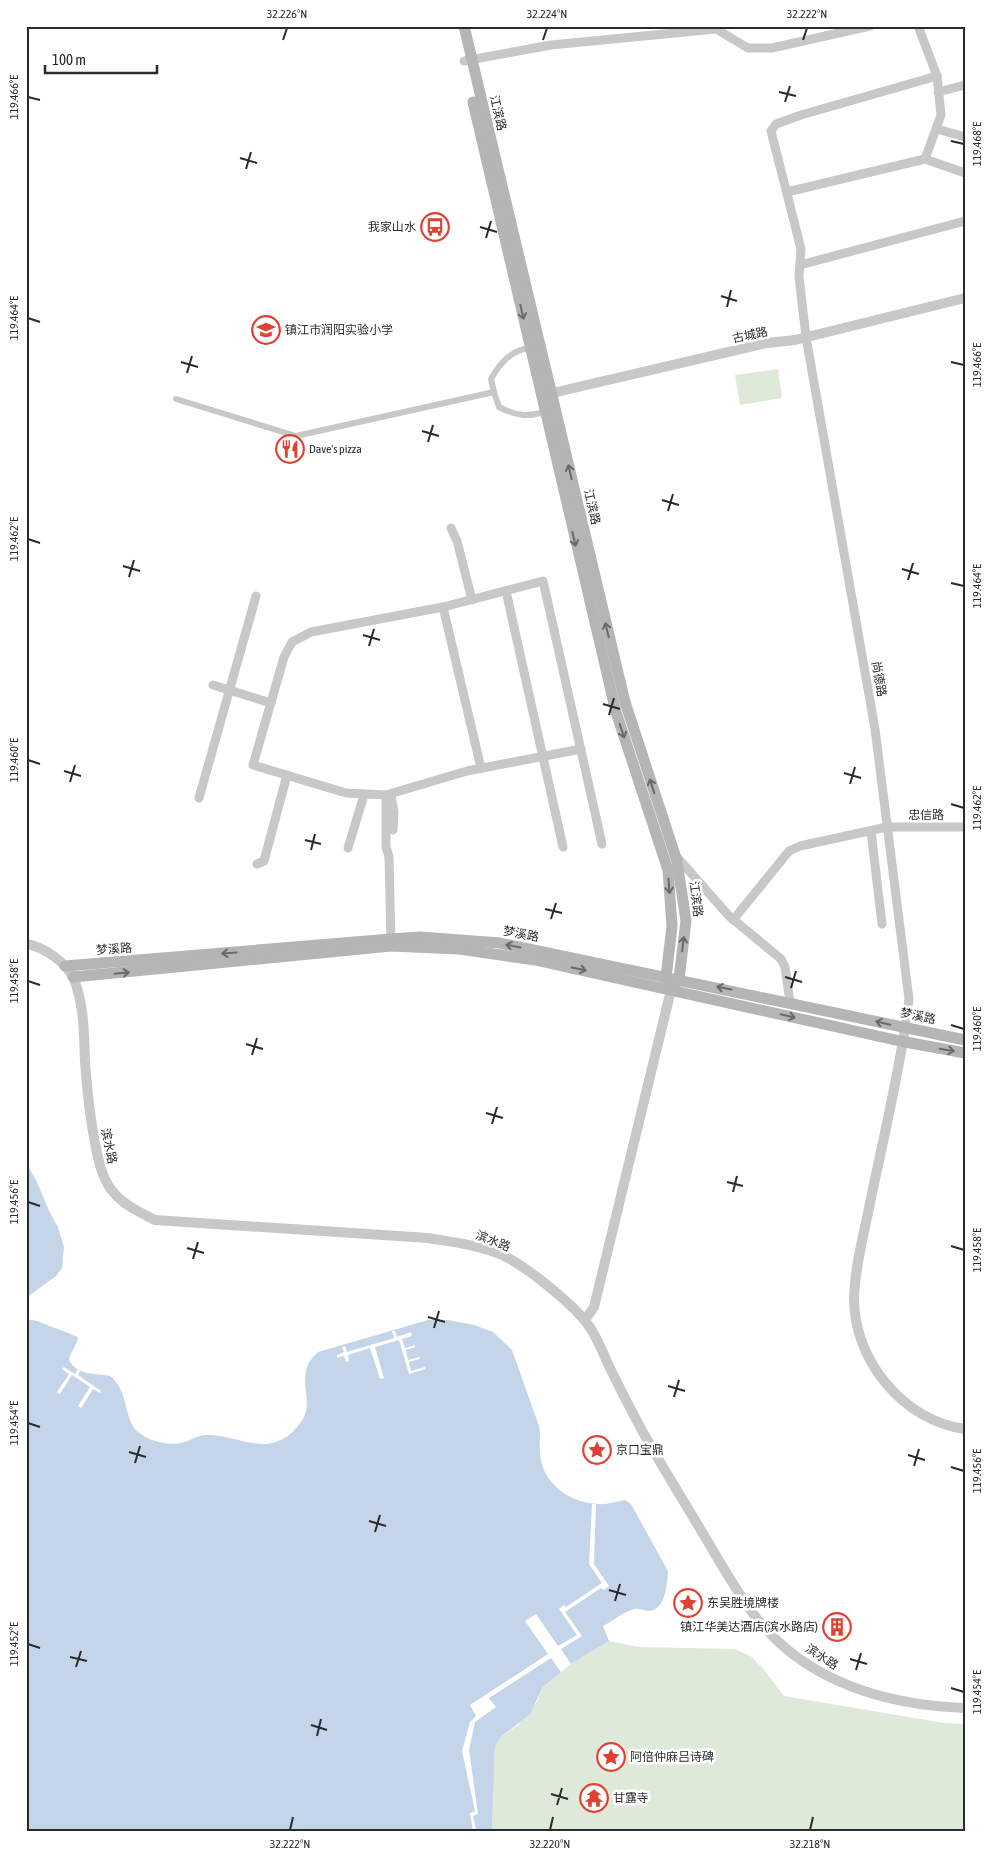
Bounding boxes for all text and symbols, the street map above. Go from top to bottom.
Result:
text: 32.226°N [267,7,307,21]
text: 32.224°N [527,7,567,21]
text: 32.222°N [787,7,827,21]
scale bar [45,42,158,74]
text: 100 m [52,51,86,68]
text: 119.466°E [7,75,21,119]
street label: 江滨路 [487,94,509,132]
text: 119.468°E [970,122,984,166]
bus stop icon: 我家山水 [420,212,450,242]
place label: 我家山水 [368,220,416,234]
text: 119.464°E [7,296,21,340]
one-way arrow [518,304,527,320]
school or university icon: 镇江市润阳实验小学 [251,315,281,345]
place label: 镇江市润阳实验小学 [285,323,393,337]
street label: 古城路 [731,324,769,346]
text: 119.466°E [970,343,984,387]
restaurant icon: Dave's pizza [275,434,305,464]
place label: Dave's pizza [309,442,362,456]
one-way arrow [565,464,574,480]
street label: 江滨路 [581,488,603,526]
text: 119.462°E [7,517,21,561]
one-way arrow [570,530,579,546]
text: 119.464°E [970,564,984,608]
one-way arrow [602,623,611,639]
street label: 尚德路 [869,660,889,698]
one-way arrow [618,722,627,738]
text: 119.460°E [7,738,21,782]
one-way arrow [647,779,656,794]
text: 119.462°E [970,786,984,830]
street label: 忠信路 [908,808,944,822]
one-way arrow [664,877,674,893]
street label: 江滨路 [687,880,705,918]
street label: 梦溪路 [502,924,540,944]
one-way arrow [678,936,688,952]
street label: 梦溪路 [96,941,132,957]
one-way arrow [506,941,522,950]
one-way arrow [222,949,238,958]
text: 119.458°E [7,959,21,1003]
one-way arrow [570,965,586,975]
one-way arrow [114,968,130,977]
one-way arrow [716,983,732,993]
street label: 梦溪路 [899,1005,937,1027]
text: 119.460°E [970,1007,984,1051]
one-way arrow [780,1012,796,1021]
one-way arrow [875,1018,891,1027]
one-way arrow [939,1045,955,1055]
street label: 滨水路 [98,1127,120,1165]
text: 119.456°E [7,1180,21,1224]
street label: 滨水路 [474,1228,512,1254]
text: 119.458°E [970,1228,984,1272]
text: 119.454°E [7,1401,21,1445]
place icon: 京口宝鼎 [582,1435,612,1465]
place label: 京口宝鼎 [616,1443,664,1457]
text: 119.456°E [970,1449,984,1493]
place icon: 东吴胜境牌楼 [673,1588,703,1618]
place label: 东吴胜境牌楼 [707,1596,779,1610]
building icon: 镇江华美达酒店(滨水路店) [822,1612,852,1642]
place label: 镇江华美达酒店(滨水路店) [680,1620,818,1634]
text: 119.452°E [7,1622,21,1666]
street label: 滨水路 [803,1641,841,1673]
text: 119.454°E [970,1670,984,1714]
place icon: 阿倍仲麻吕诗碑 [596,1742,626,1772]
place label: 阿倍仲麻吕诗碑 [630,1750,714,1764]
temple icon: 甘露寺 [579,1783,609,1813]
place label: 甘露寺 [613,1791,649,1805]
text: 32.222°N [270,1837,310,1851]
text: 32.220°N [530,1837,570,1851]
text: 32.218°N [790,1837,830,1851]

